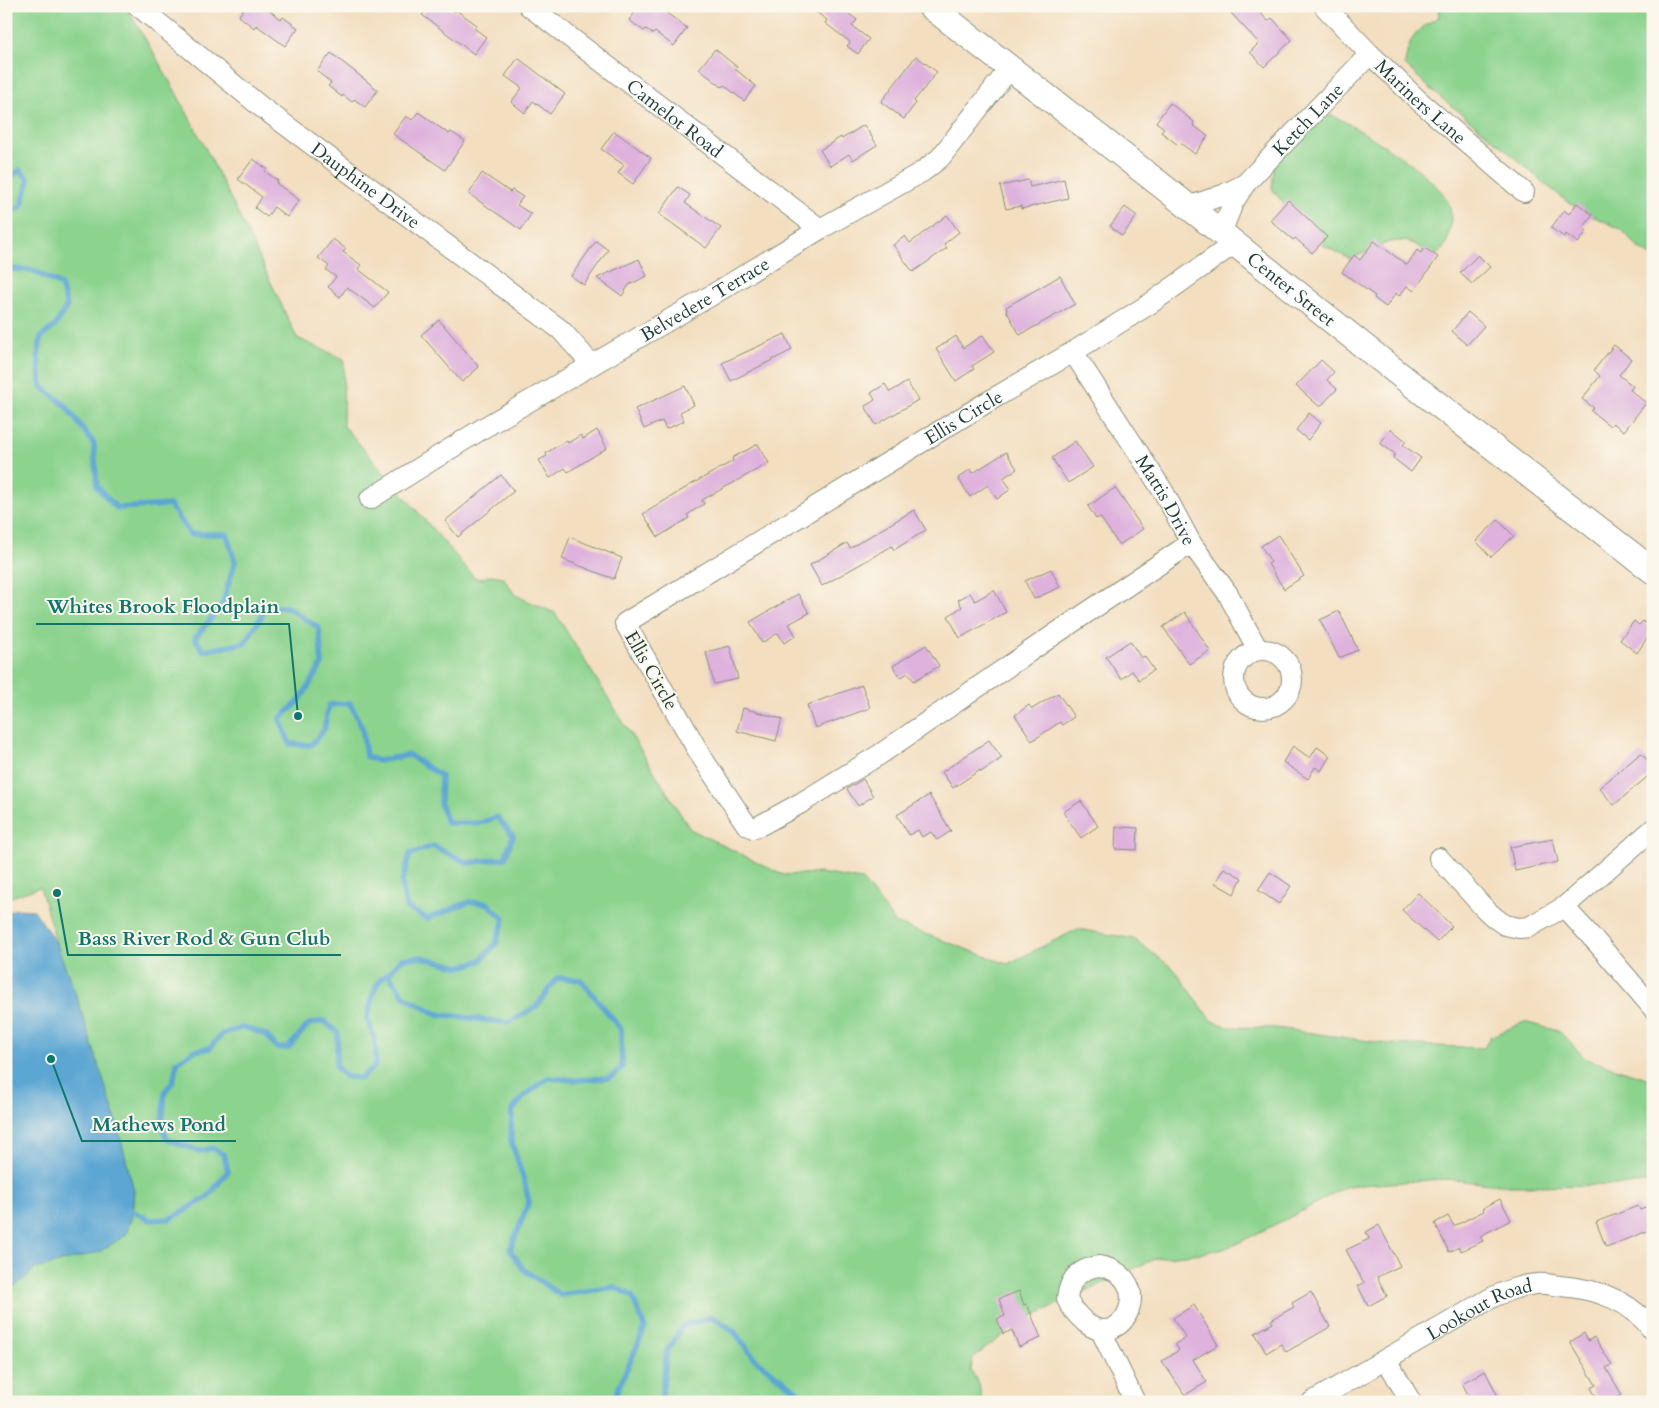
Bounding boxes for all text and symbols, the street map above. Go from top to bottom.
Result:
street label: Mariners Lane [1369,53,1472,150]
street label: Camelot Road [621,73,728,164]
street label: Ketch Lane [1267,77,1350,162]
street label: Dauphine Drive [305,136,426,235]
street label: Center Street [1241,246,1341,333]
street label: Belvedere Terrace [636,251,775,348]
street label: Ellis Circle [920,384,1008,451]
street label: Mattis Drive [1129,450,1202,550]
callout: Whites Brook Floodplain [36,589,289,624]
text: Whites Brook Floodplain [46,593,280,620]
street label: Ellis Circle [618,626,684,715]
callout: Bass River Rod & Gun Club [68,920,341,955]
text: Bass River Rod & Gun Club [78,925,330,952]
callout: Mathews Pond [82,1106,236,1141]
text: Mathews Pond [92,1111,227,1138]
street label: Lookout Road [1422,1273,1534,1347]

